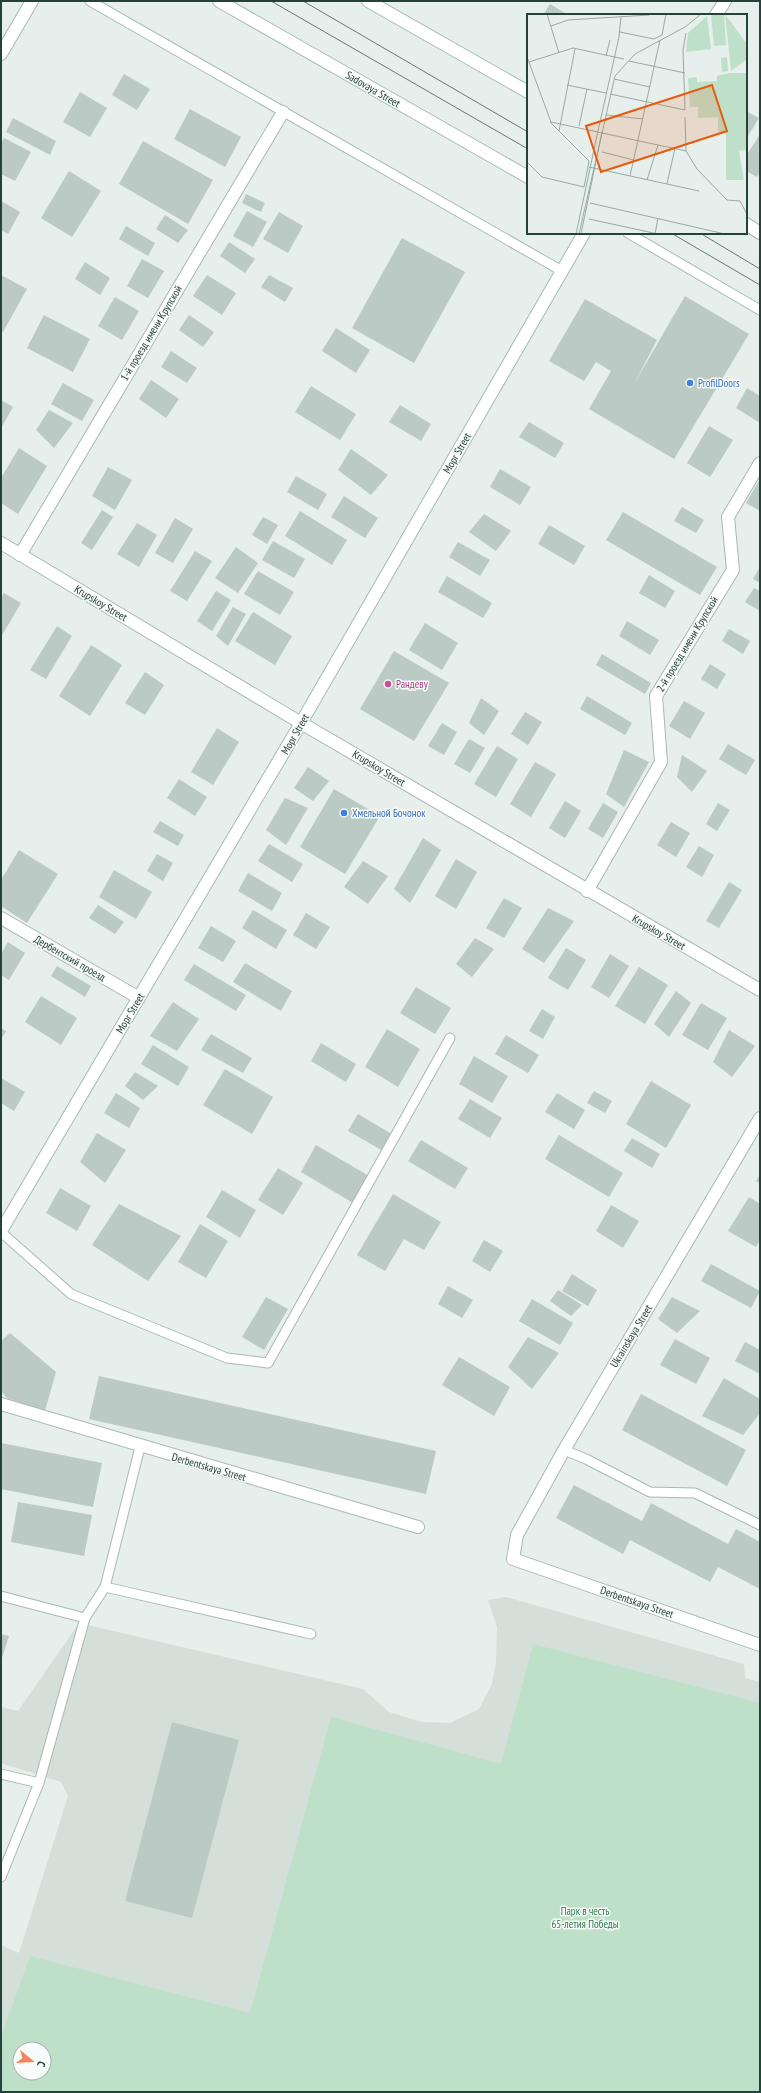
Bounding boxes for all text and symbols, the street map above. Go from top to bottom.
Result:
inset map [527,14,747,234]
street label: Sadovaya Street [343,68,403,110]
street label: 1-й проезд имени Крупской [117,283,185,383]
place label: ProfilDoors [698,376,740,390]
marker: ProfilDoors [685,378,695,388]
street label: Mopr Street [440,430,474,476]
street label: Krupskoy Street [72,582,130,624]
street label: 2-й проезд имени Крупской [653,594,721,694]
place label: Рандеву [396,677,429,691]
marker: Рандеву [383,679,393,689]
street label: Mopr Street [278,711,312,757]
street label: Krupskoy Street [350,747,408,789]
place label: Хмельной Бочонок [352,806,426,820]
marker: Хмельной Бочонок [339,808,349,818]
street label: Krupskoy Street [630,911,688,953]
street label: Дербентский проезд [32,932,108,984]
street label: Mopr Street [112,990,148,1036]
street label: Ukrainskaya Street [607,1302,655,1370]
street label: Derbentskaya Street [170,1450,248,1484]
street label: Derbentskaya Street [599,1583,675,1621]
park label: Парк в честь 65-летия Победы [551,1904,619,1931]
north arrow [12,2041,52,2081]
text: С [34,2060,49,2069]

